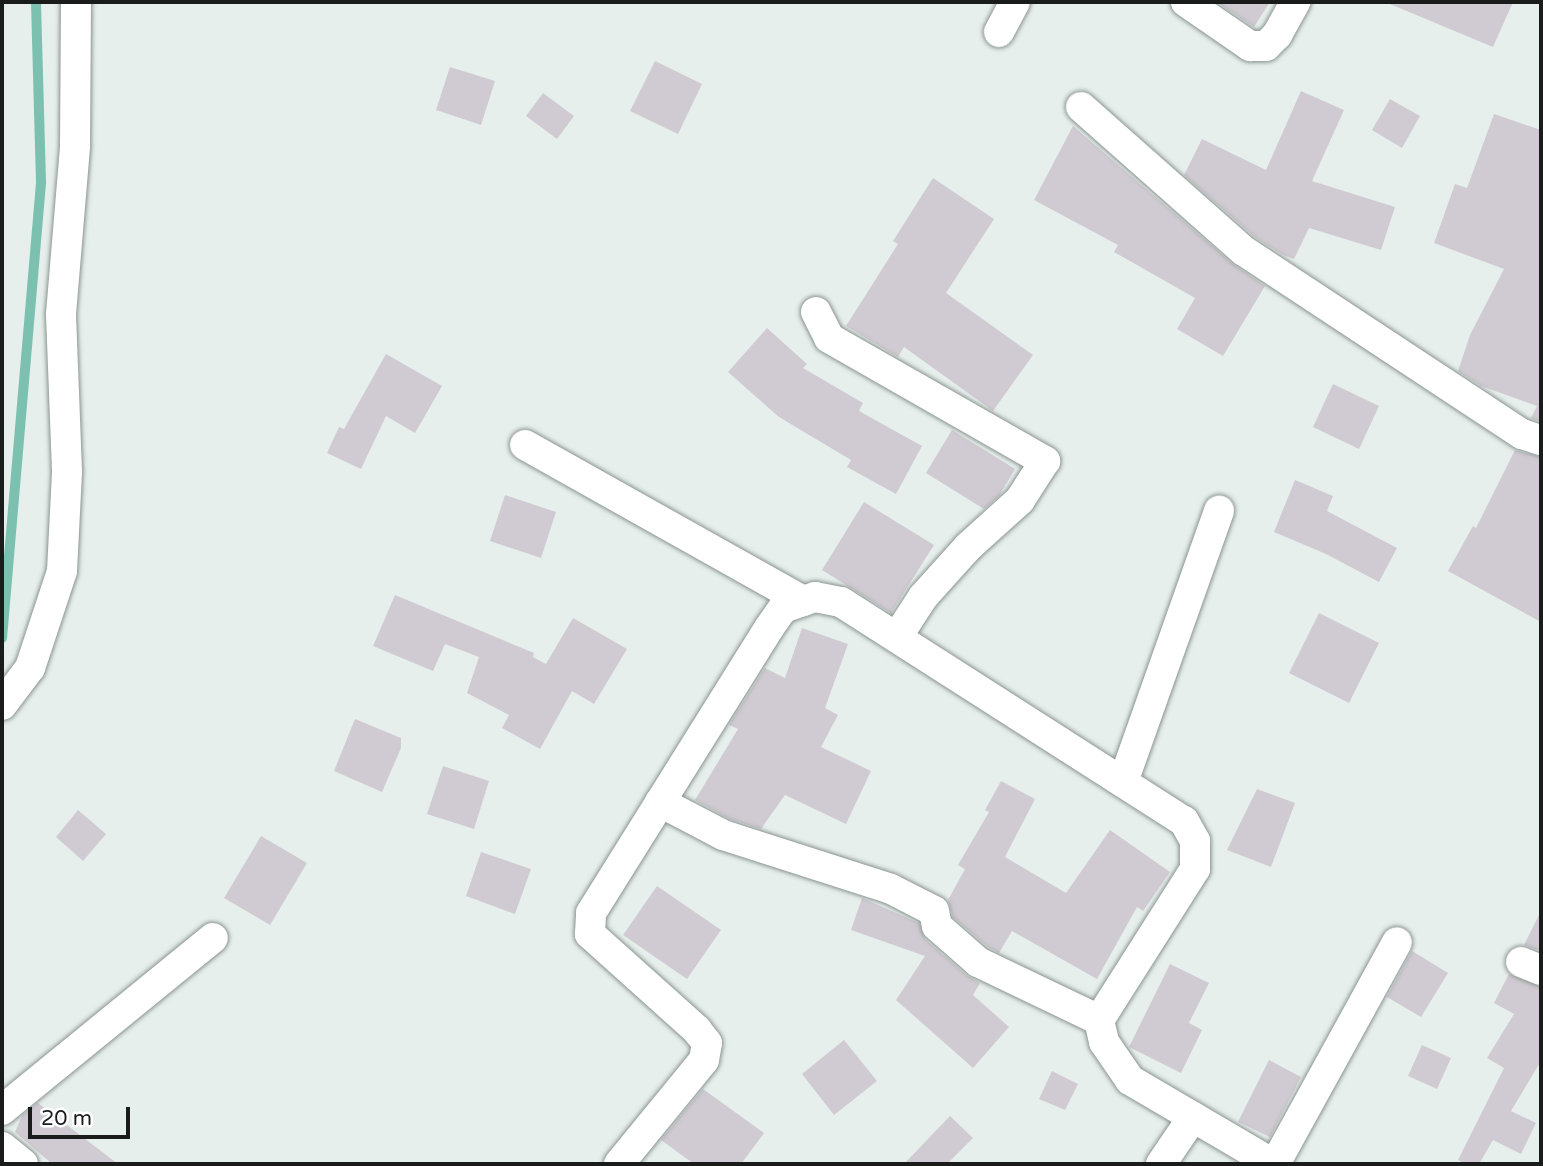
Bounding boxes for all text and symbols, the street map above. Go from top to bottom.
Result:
scale bar [32,1092,133,1136]
text: 20 m [41,1106,92,1131]

